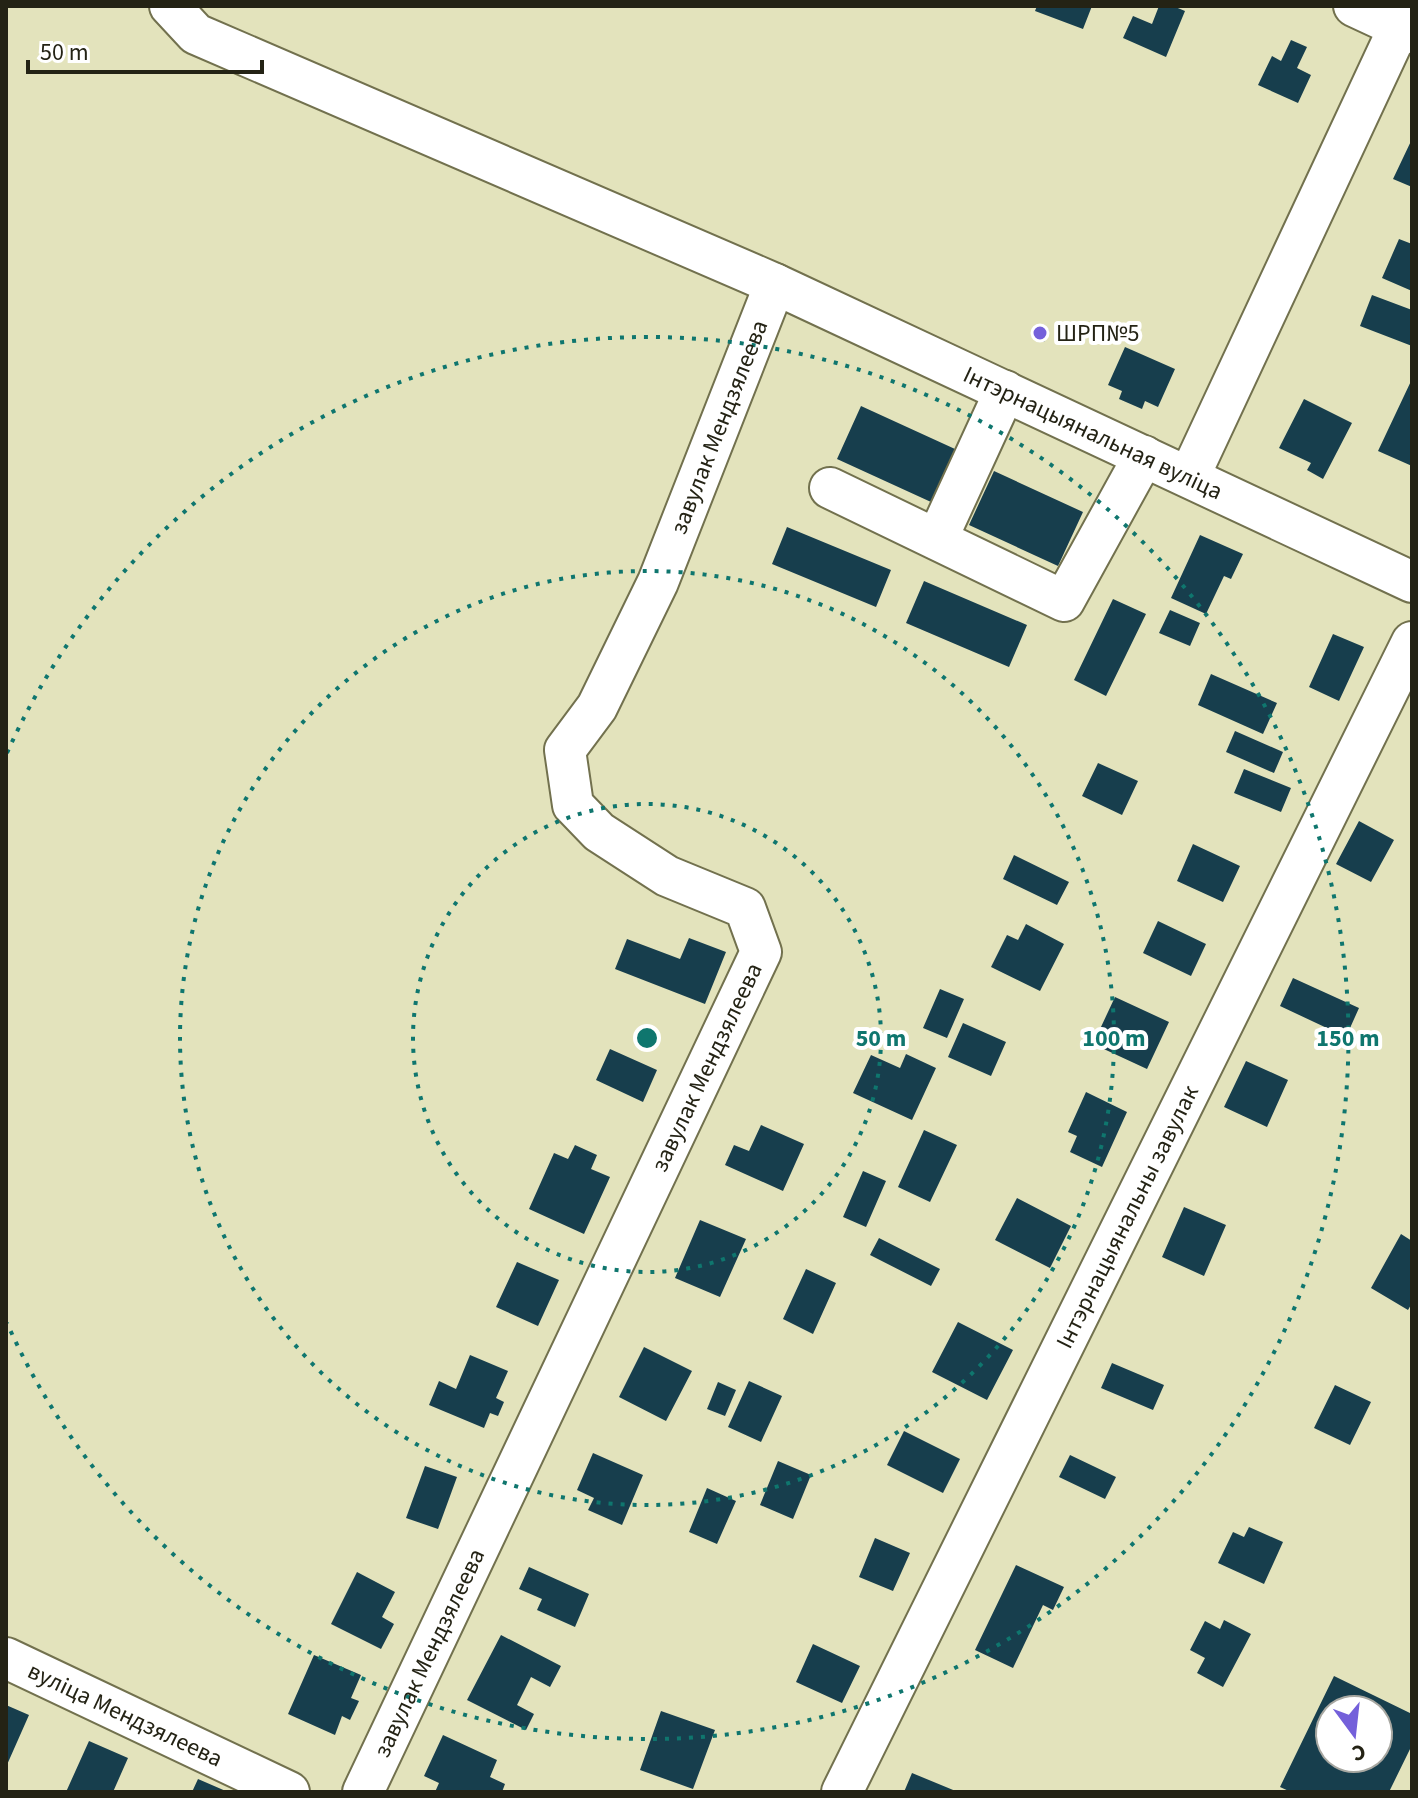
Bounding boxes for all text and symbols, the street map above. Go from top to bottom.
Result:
scale bar [28,24,262,74]
text: 50 m [40,35,89,70]
street label: завулак Мендзялеева [661,315,777,539]
place label: ШРП№5 [1056,316,1139,351]
marker: ШРП№5 [1031,324,1049,342]
street label: Інтэрнацыянальная вуліца [958,357,1229,509]
street label: завулак Мендзялеева [642,957,771,1178]
text: 50 m [856,1021,906,1056]
text: 100 m [1082,1021,1146,1056]
text: 150 m [1316,1021,1380,1056]
centre of rings [633,1024,661,1052]
street label: Інтэрнацыянальны завулак [1047,1079,1207,1355]
street label: завулак Мендзялеева [364,1543,493,1763]
street label: вуліца Мендзялеева [22,1653,229,1776]
north arrow [1314,1694,1394,1774]
text: С [1348,1735,1369,1770]

